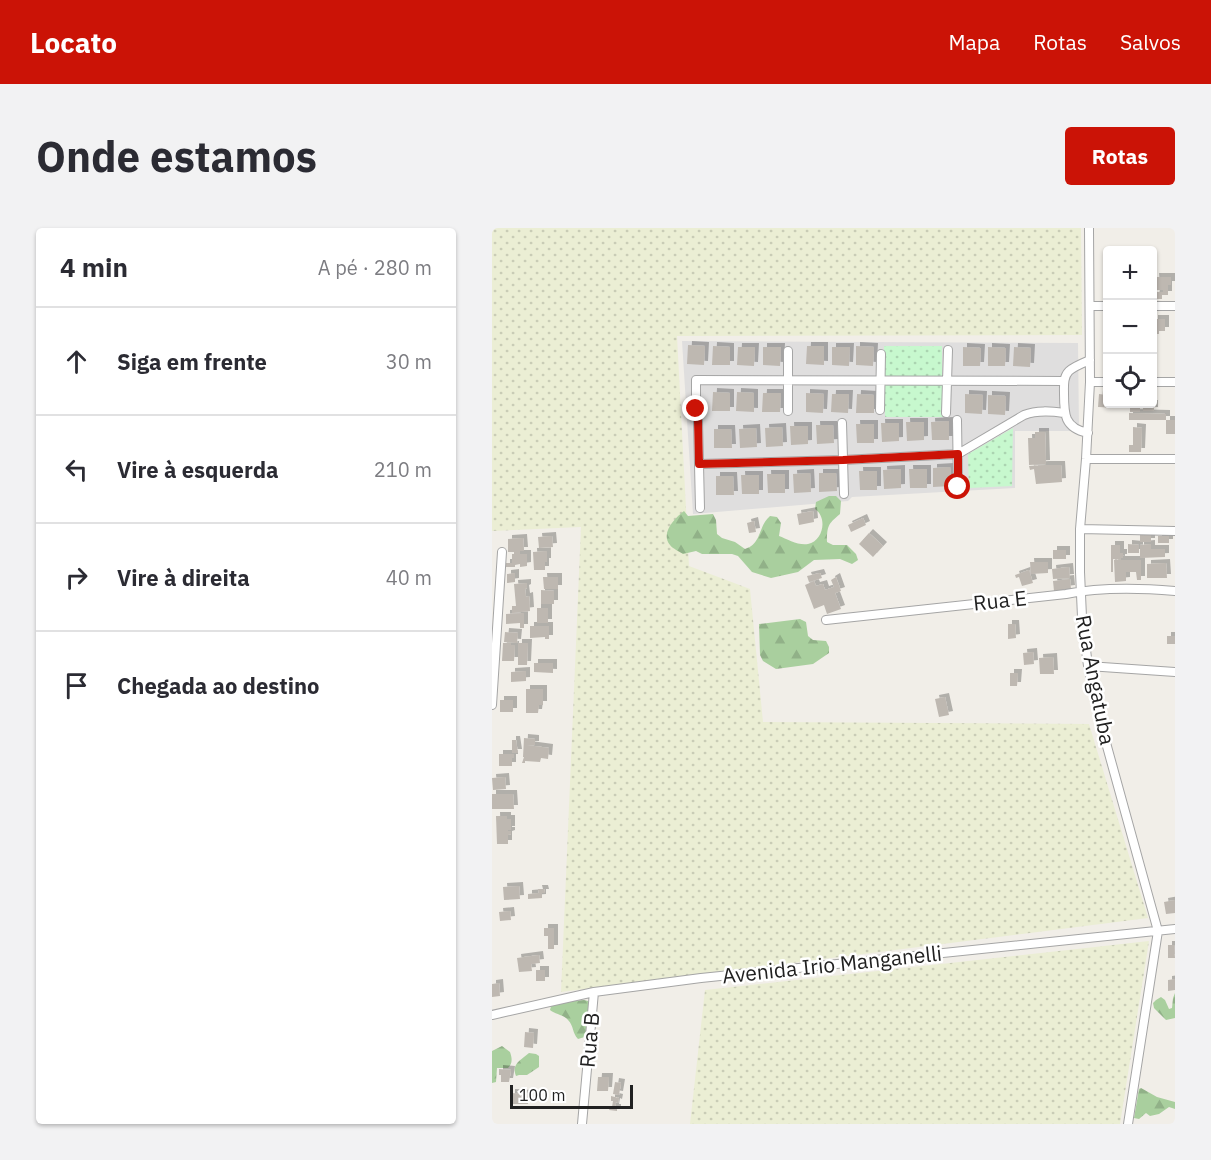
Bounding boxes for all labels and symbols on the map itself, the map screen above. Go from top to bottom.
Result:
route end [682,395,708,421]
route start [944,473,970,499]
street label: Rua E [972,583,1028,617]
street label: Rua Angatuba [1070,612,1122,747]
street label: Avenida Irio Manganelli [721,939,943,989]
street label: Rua B [573,1011,605,1069]
scale bar [510,1082,633,1110]

